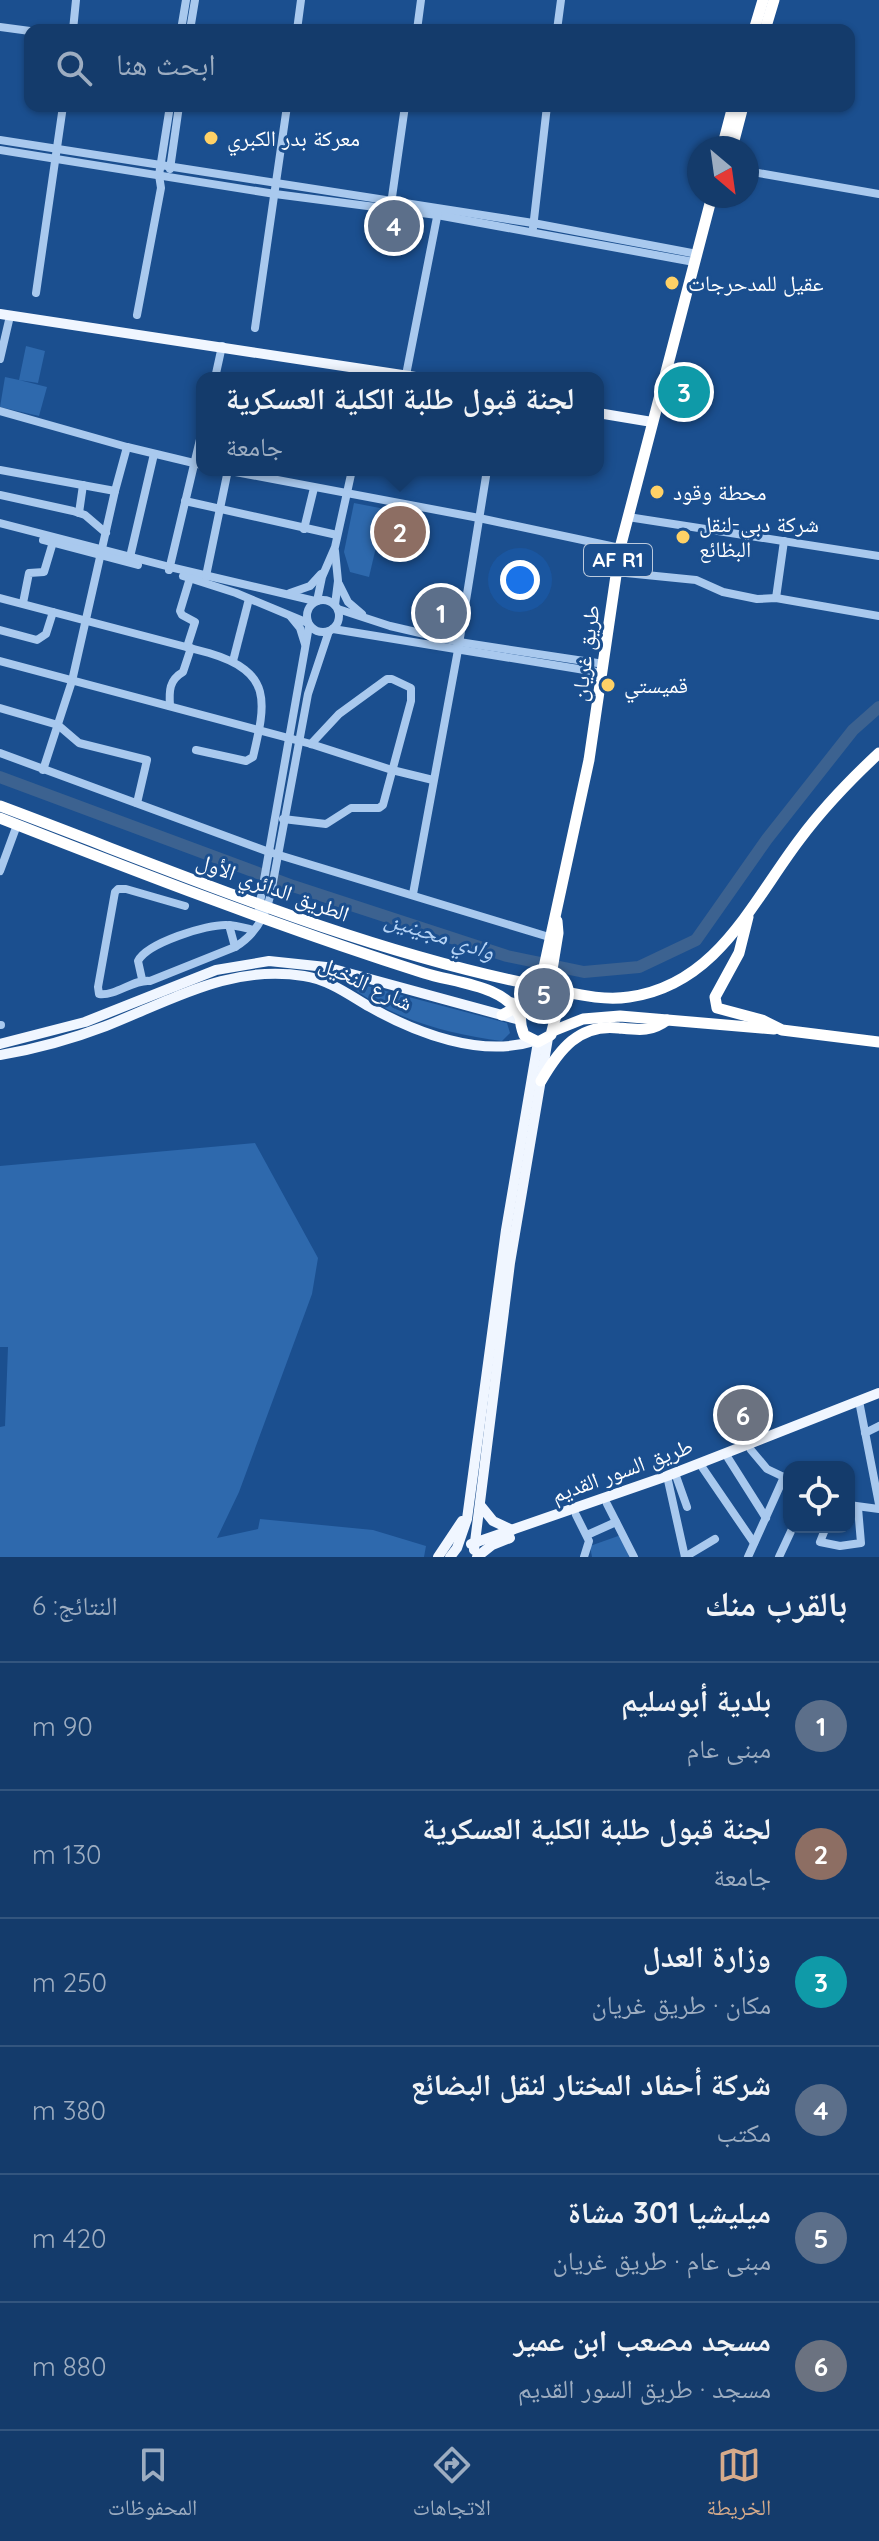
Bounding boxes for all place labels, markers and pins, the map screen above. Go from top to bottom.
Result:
place label: معركة بدر الكبري [227,124,360,156]
marker: معركة بدر الكبري [202,129,220,147]
pin: 4 [368,196,420,256]
place label: عقيل للمدحرجات [688,269,824,297]
marker: عقيل للمدحرجات [663,274,681,292]
pin: 3 [658,362,710,422]
place label: محطة وقود [673,478,766,506]
marker: محطة وقود [648,483,666,501]
pin: 2 [374,502,426,562]
place label: شركة دبي-لنقل البظائع [699,510,819,563]
marker: شركة دبي-لنقل البظائع [674,528,692,546]
pin: 1 [415,583,467,643]
place label: قميستي [624,671,688,703]
marker: قميستي [599,676,617,694]
pin: 5 [518,964,570,1024]
pin: 6 [717,1385,769,1445]

